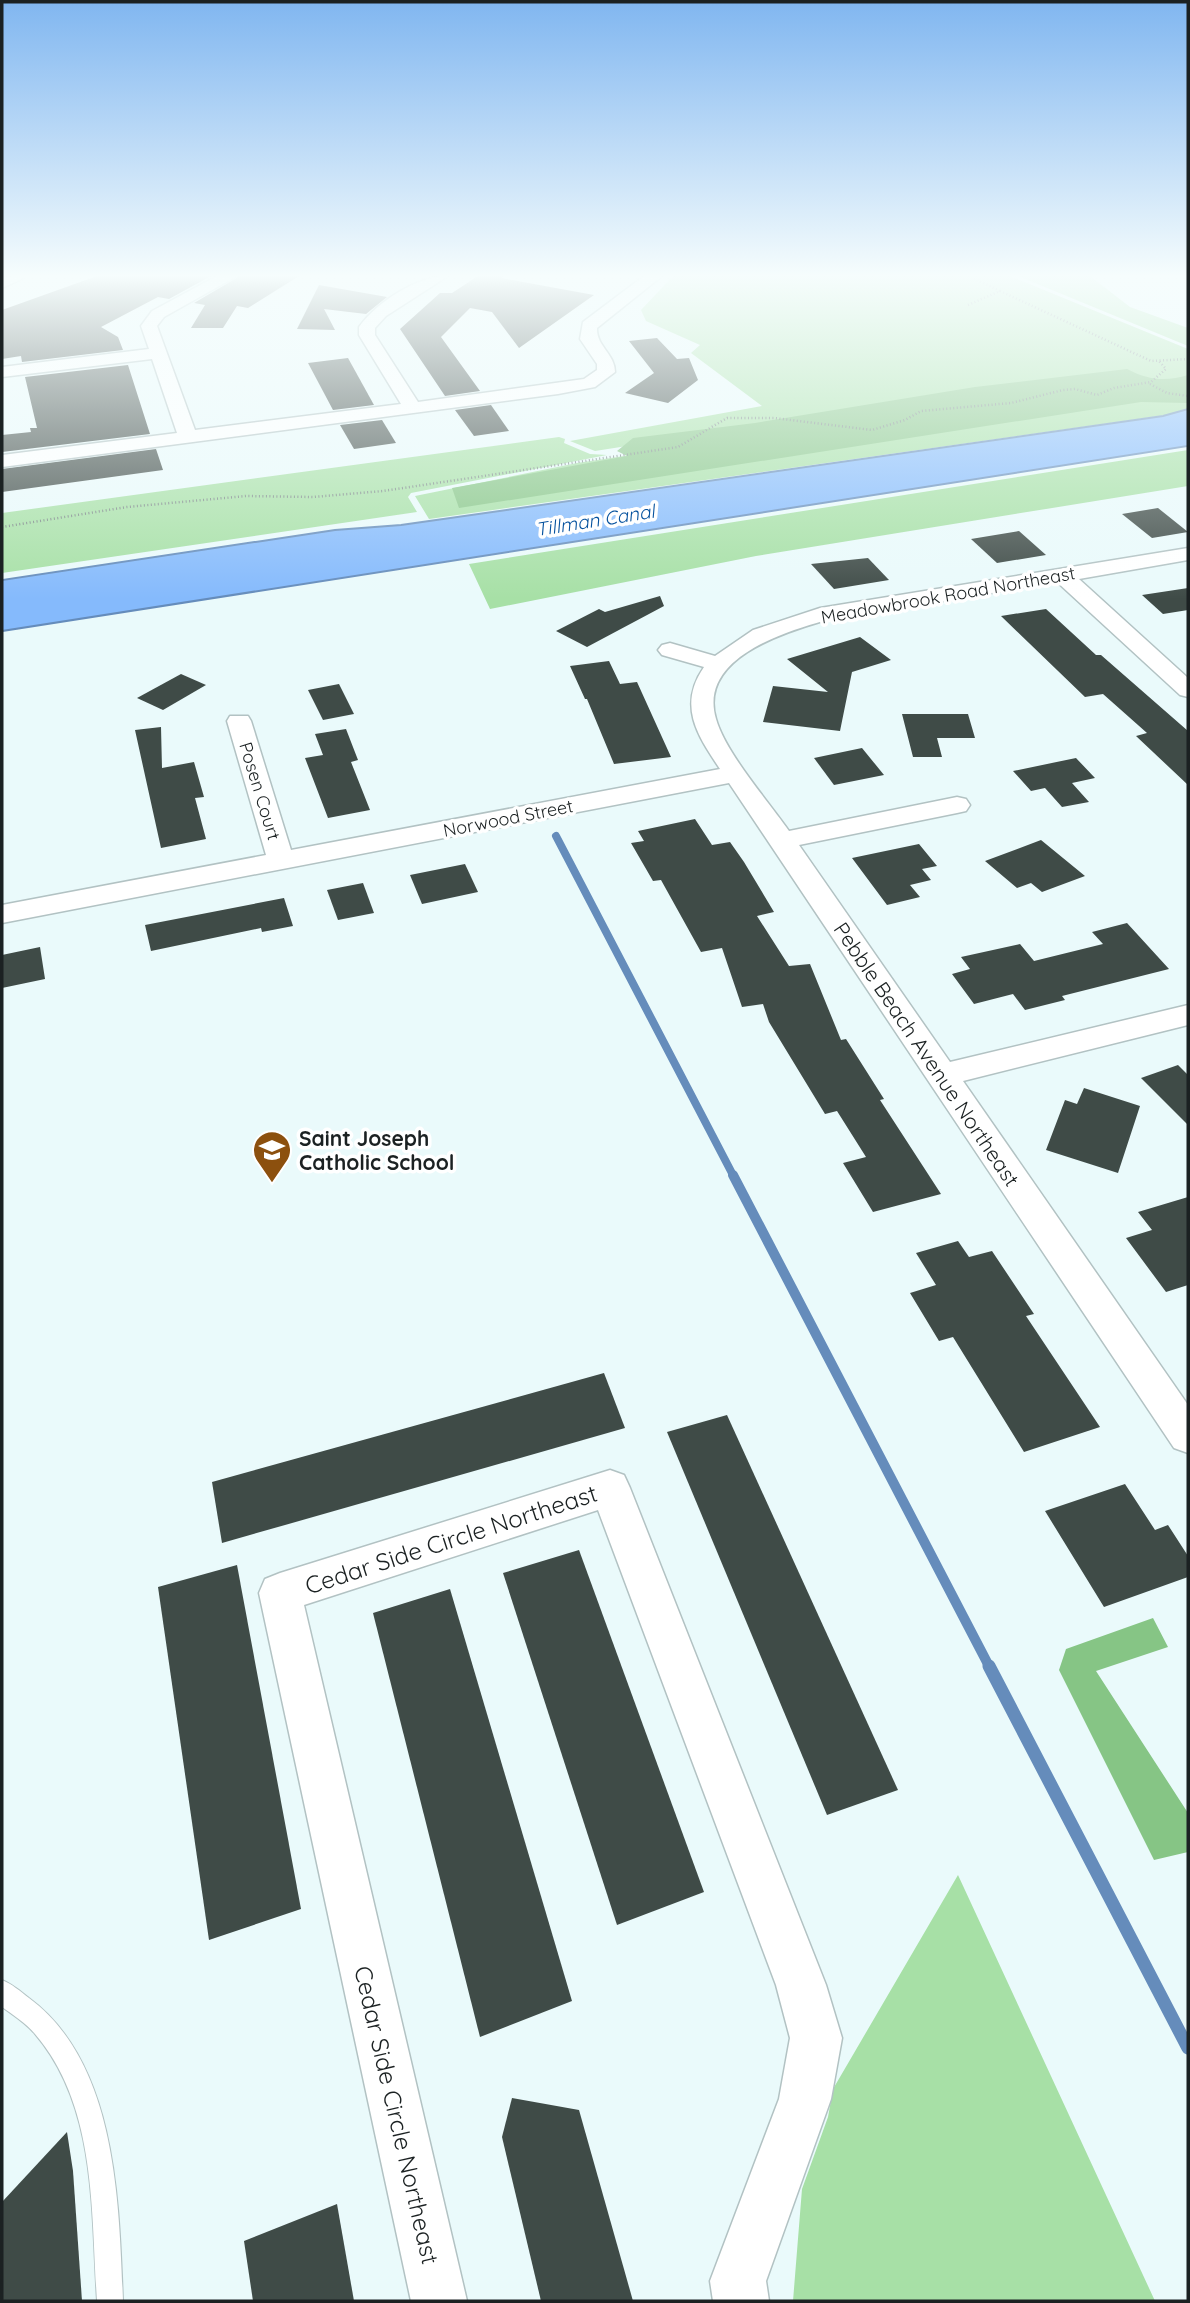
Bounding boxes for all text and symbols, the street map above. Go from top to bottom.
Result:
water label: Tillman Canal [534,498,659,541]
street label: Meadowbrook Road Northeast [819,561,1077,629]
street label: Posen Court [234,739,286,843]
street label: Norwood Street [441,794,575,842]
street label: Pebble Beach Avenue Northeast [829,917,1025,1191]
place label: Saint Joseph Catholic School [299,1125,454,1175]
school or university icon: Saint Joseph Catholic School [251,1129,293,1184]
street label: Cedar Side Circle Northeast [301,1478,601,1600]
street label: Cedar Side Circle Northeast [348,1963,446,2267]

